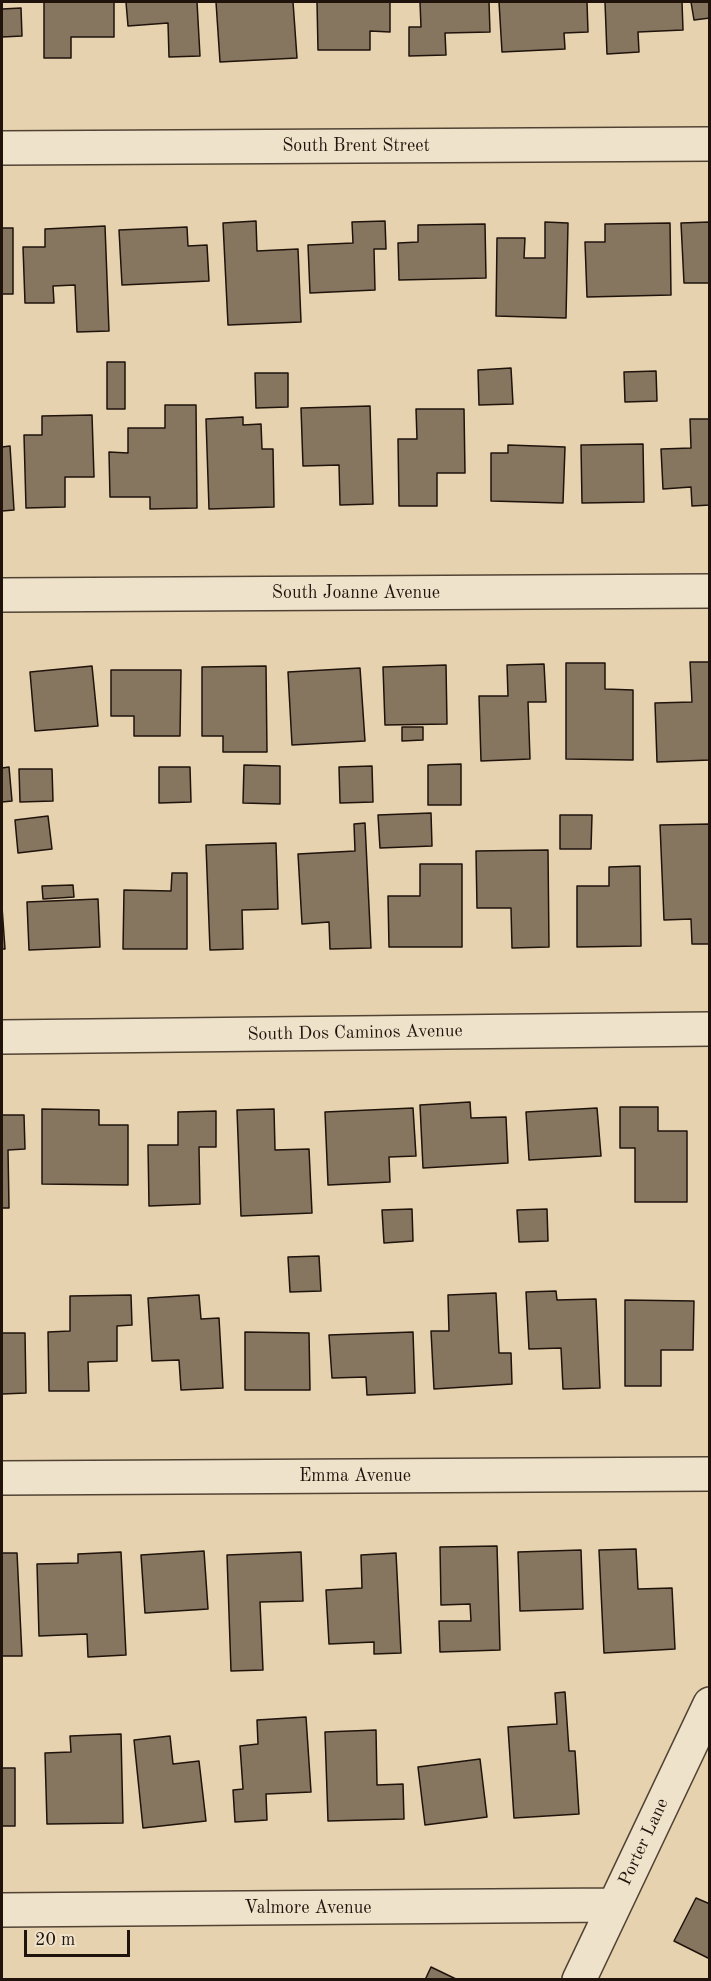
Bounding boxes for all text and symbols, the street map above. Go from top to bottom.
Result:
street label: South Brent Street [282,135,430,157]
street label: South Joanne Avenue [272,582,440,604]
street label: South Dos Caminos Avenue [247,1020,463,1046]
street label: Emma Avenue [299,1465,411,1487]
street label: Porter Lane [614,1795,674,1889]
street label: Valmore Avenue [244,1897,372,1919]
scale bar [27,1918,134,1956]
text: 20 m [35,1931,75,1949]

